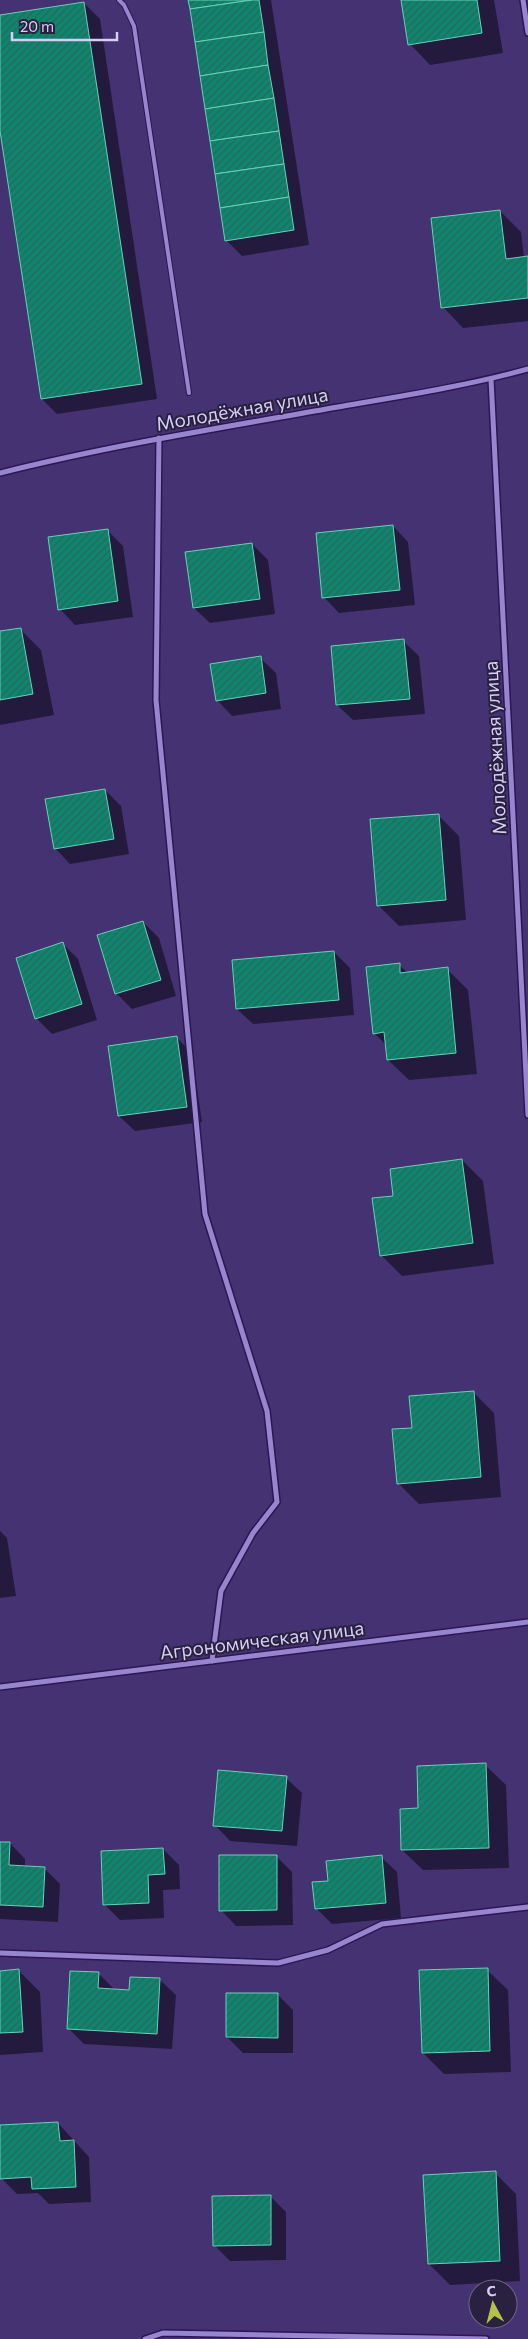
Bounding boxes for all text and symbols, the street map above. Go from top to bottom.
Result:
scale bar [12,10,118,42]
text: 20 m [20,17,54,35]
street label: Молодёжная улица [154,382,330,435]
street label: Молодёжная улица [478,661,511,836]
street label: Агрономическая улица [159,1616,365,1663]
north arrow [468,2279,518,2329]
text: С [486,2282,497,2300]

